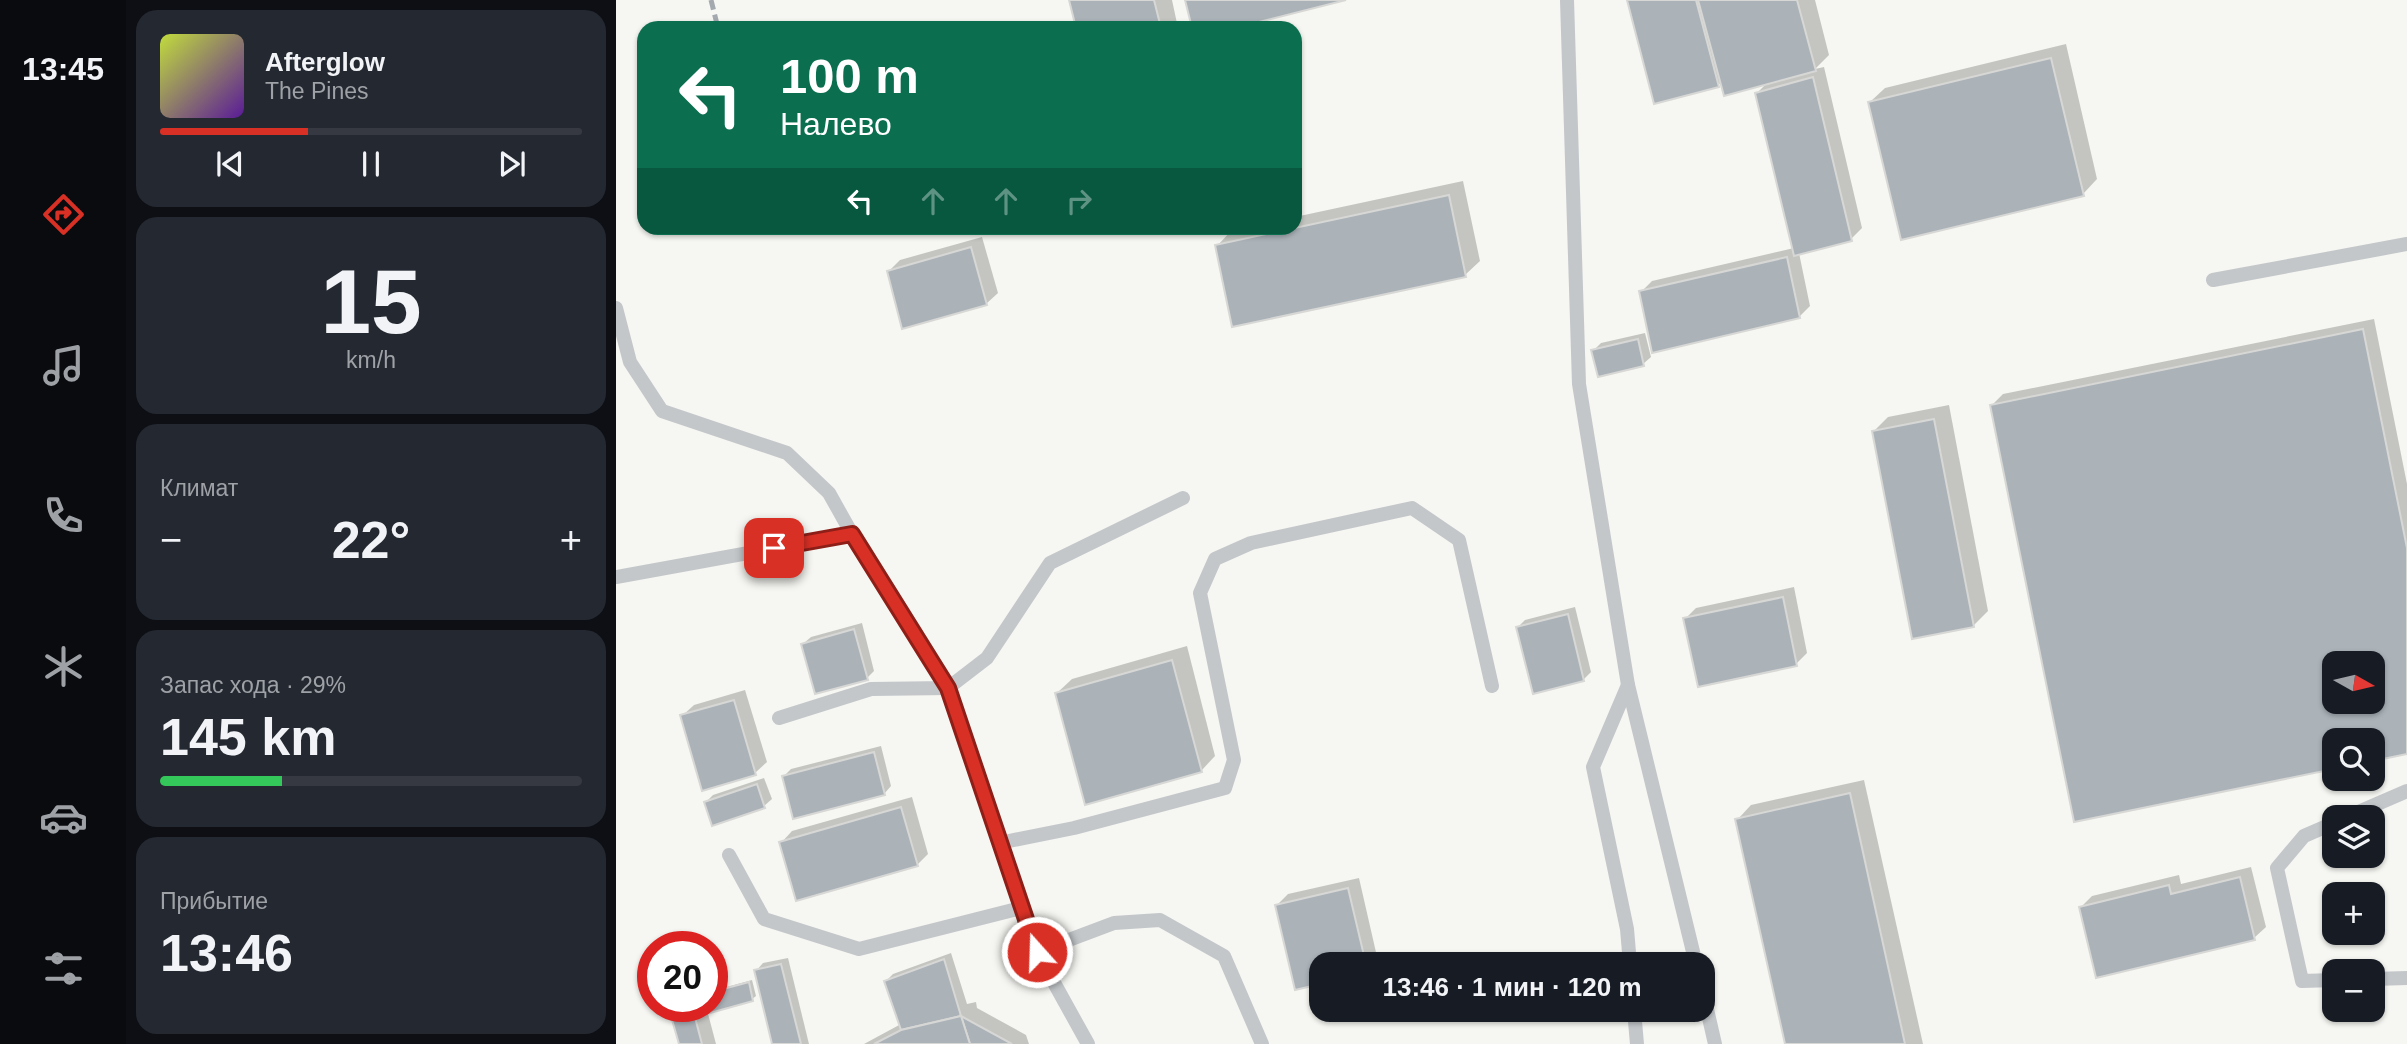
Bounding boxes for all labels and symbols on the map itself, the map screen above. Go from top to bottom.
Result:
pin [744,518,804,578]
north arrow [2322,651,2385,714]
position arrow [1000,915,1074,989]
speed limit sign: 20 [637,931,728,1022]

